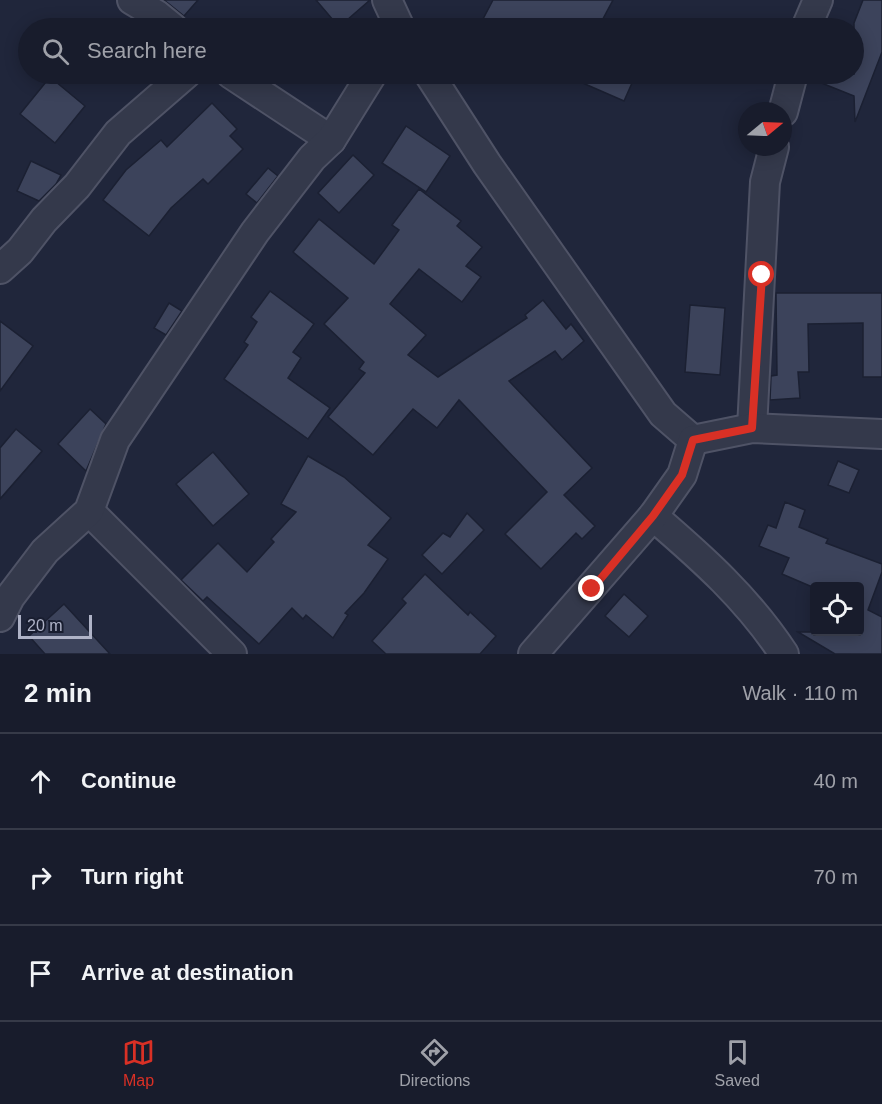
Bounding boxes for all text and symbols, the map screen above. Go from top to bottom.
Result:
search box [18,18,864,84]
icon: search [39,35,72,68]
text: Search here [87,38,207,63]
north arrow [738,102,792,156]
route start [748,261,774,287]
route end [578,575,604,601]
map controls [810,582,864,636]
button: locate [810,582,864,636]
scale bar [18,612,92,640]
text: 20 m [27,617,63,634]
text: 2 min [24,678,92,708]
text: Walk · 110 m [742,682,858,704]
icon: ahead [24,765,57,798]
text: Continue [81,768,176,793]
text: 40 m [814,770,858,792]
icon: right [24,861,57,894]
text: Turn right [81,864,183,889]
text: 70 m [814,866,858,888]
icon: arrive [24,957,57,990]
text: Arrive at destination [81,960,294,985]
tab: Map [122,1036,155,1090]
tab: Directions [399,1036,470,1090]
tab: Saved [715,1036,760,1090]

